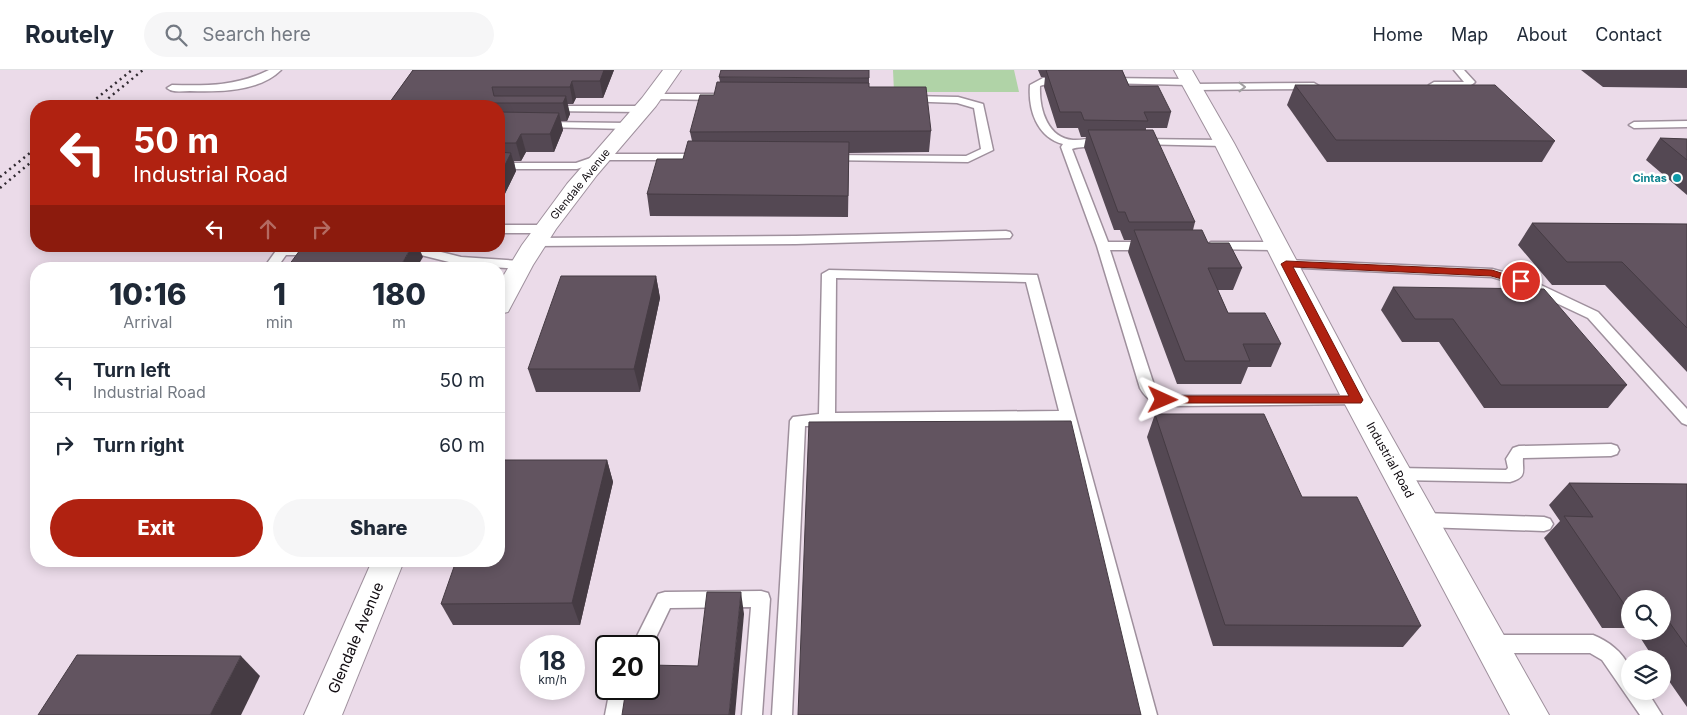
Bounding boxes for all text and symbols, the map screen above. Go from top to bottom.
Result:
search box [144,12,494,57]
text: Routely [25,20,114,49]
icon: search [162,21,190,49]
text: Search here [202,23,311,46]
text: Home [1373,24,1423,45]
text: Map [1451,24,1488,45]
text: About [1516,24,1567,45]
text: Contact [1595,24,1662,45]
one-way arrow [1238,82,1246,92]
text: 50 m [133,119,219,161]
icon: left [50,120,115,185]
street label: Glendale Avenue [547,146,613,222]
text: Industrial Road [133,161,288,187]
place label: Cintas [1632,171,1667,185]
marker: Cintas [1671,172,1683,184]
icon: left [201,215,229,243]
icon: ahead [254,215,282,243]
icon: right [307,215,335,243]
pin [1500,260,1542,302]
icon: arrive [1507,267,1535,295]
text: 10:16 [109,276,187,312]
text: 1 [273,276,286,312]
text: 180 [372,276,426,312]
text: Arrival [123,312,172,332]
text: min [266,312,293,332]
text: m [392,312,406,332]
text: Turn left [93,359,171,382]
icon: left [50,366,78,394]
text: 50 m [439,369,485,392]
position arrow [1136,373,1188,425]
text: Industrial Road [93,382,206,402]
street label: Industrial Road [1363,419,1418,500]
icon: right [50,431,78,459]
text: Turn right [93,434,184,457]
text: 60 m [439,434,485,457]
button: Exit [50,499,263,557]
button: Share [273,499,485,557]
street label: Glendale Avenue [323,579,388,696]
map controls [1621,590,1671,700]
button: search [1621,590,1671,640]
speed limit sign: 20 [595,635,660,700]
text: 18 [539,646,566,676]
button: layers [1621,650,1671,700]
text: km/h [538,672,567,687]

